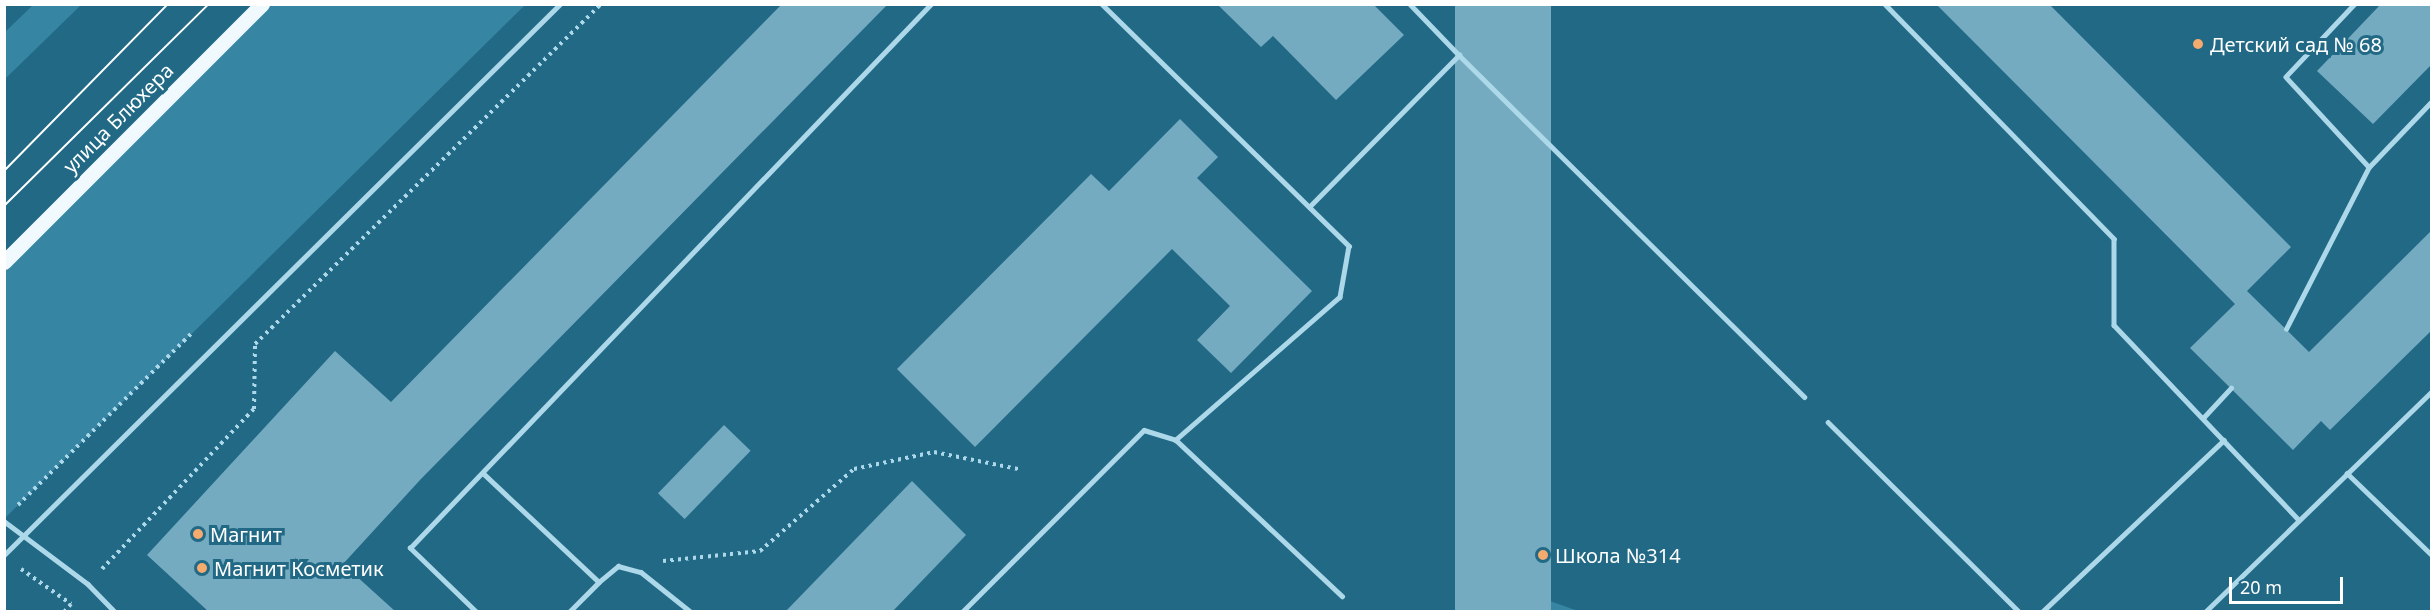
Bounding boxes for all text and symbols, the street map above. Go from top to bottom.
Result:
place label: Детский сад № 68 [2210,32,2382,56]
marker: Детский сад № 68 [2191,37,2205,51]
street label: улица Блюхера [58,58,178,178]
place label: Магнит [210,522,282,546]
marker: Магнит [191,527,205,541]
place label: Школа №314 [1555,543,1681,567]
marker: Школа №314 [1536,548,1550,562]
place label: Магнит Косметик [214,556,384,580]
marker: Магнит Косметик [195,561,209,575]
scale bar [2232,565,2346,603]
text: 20 m [2240,575,2282,599]

